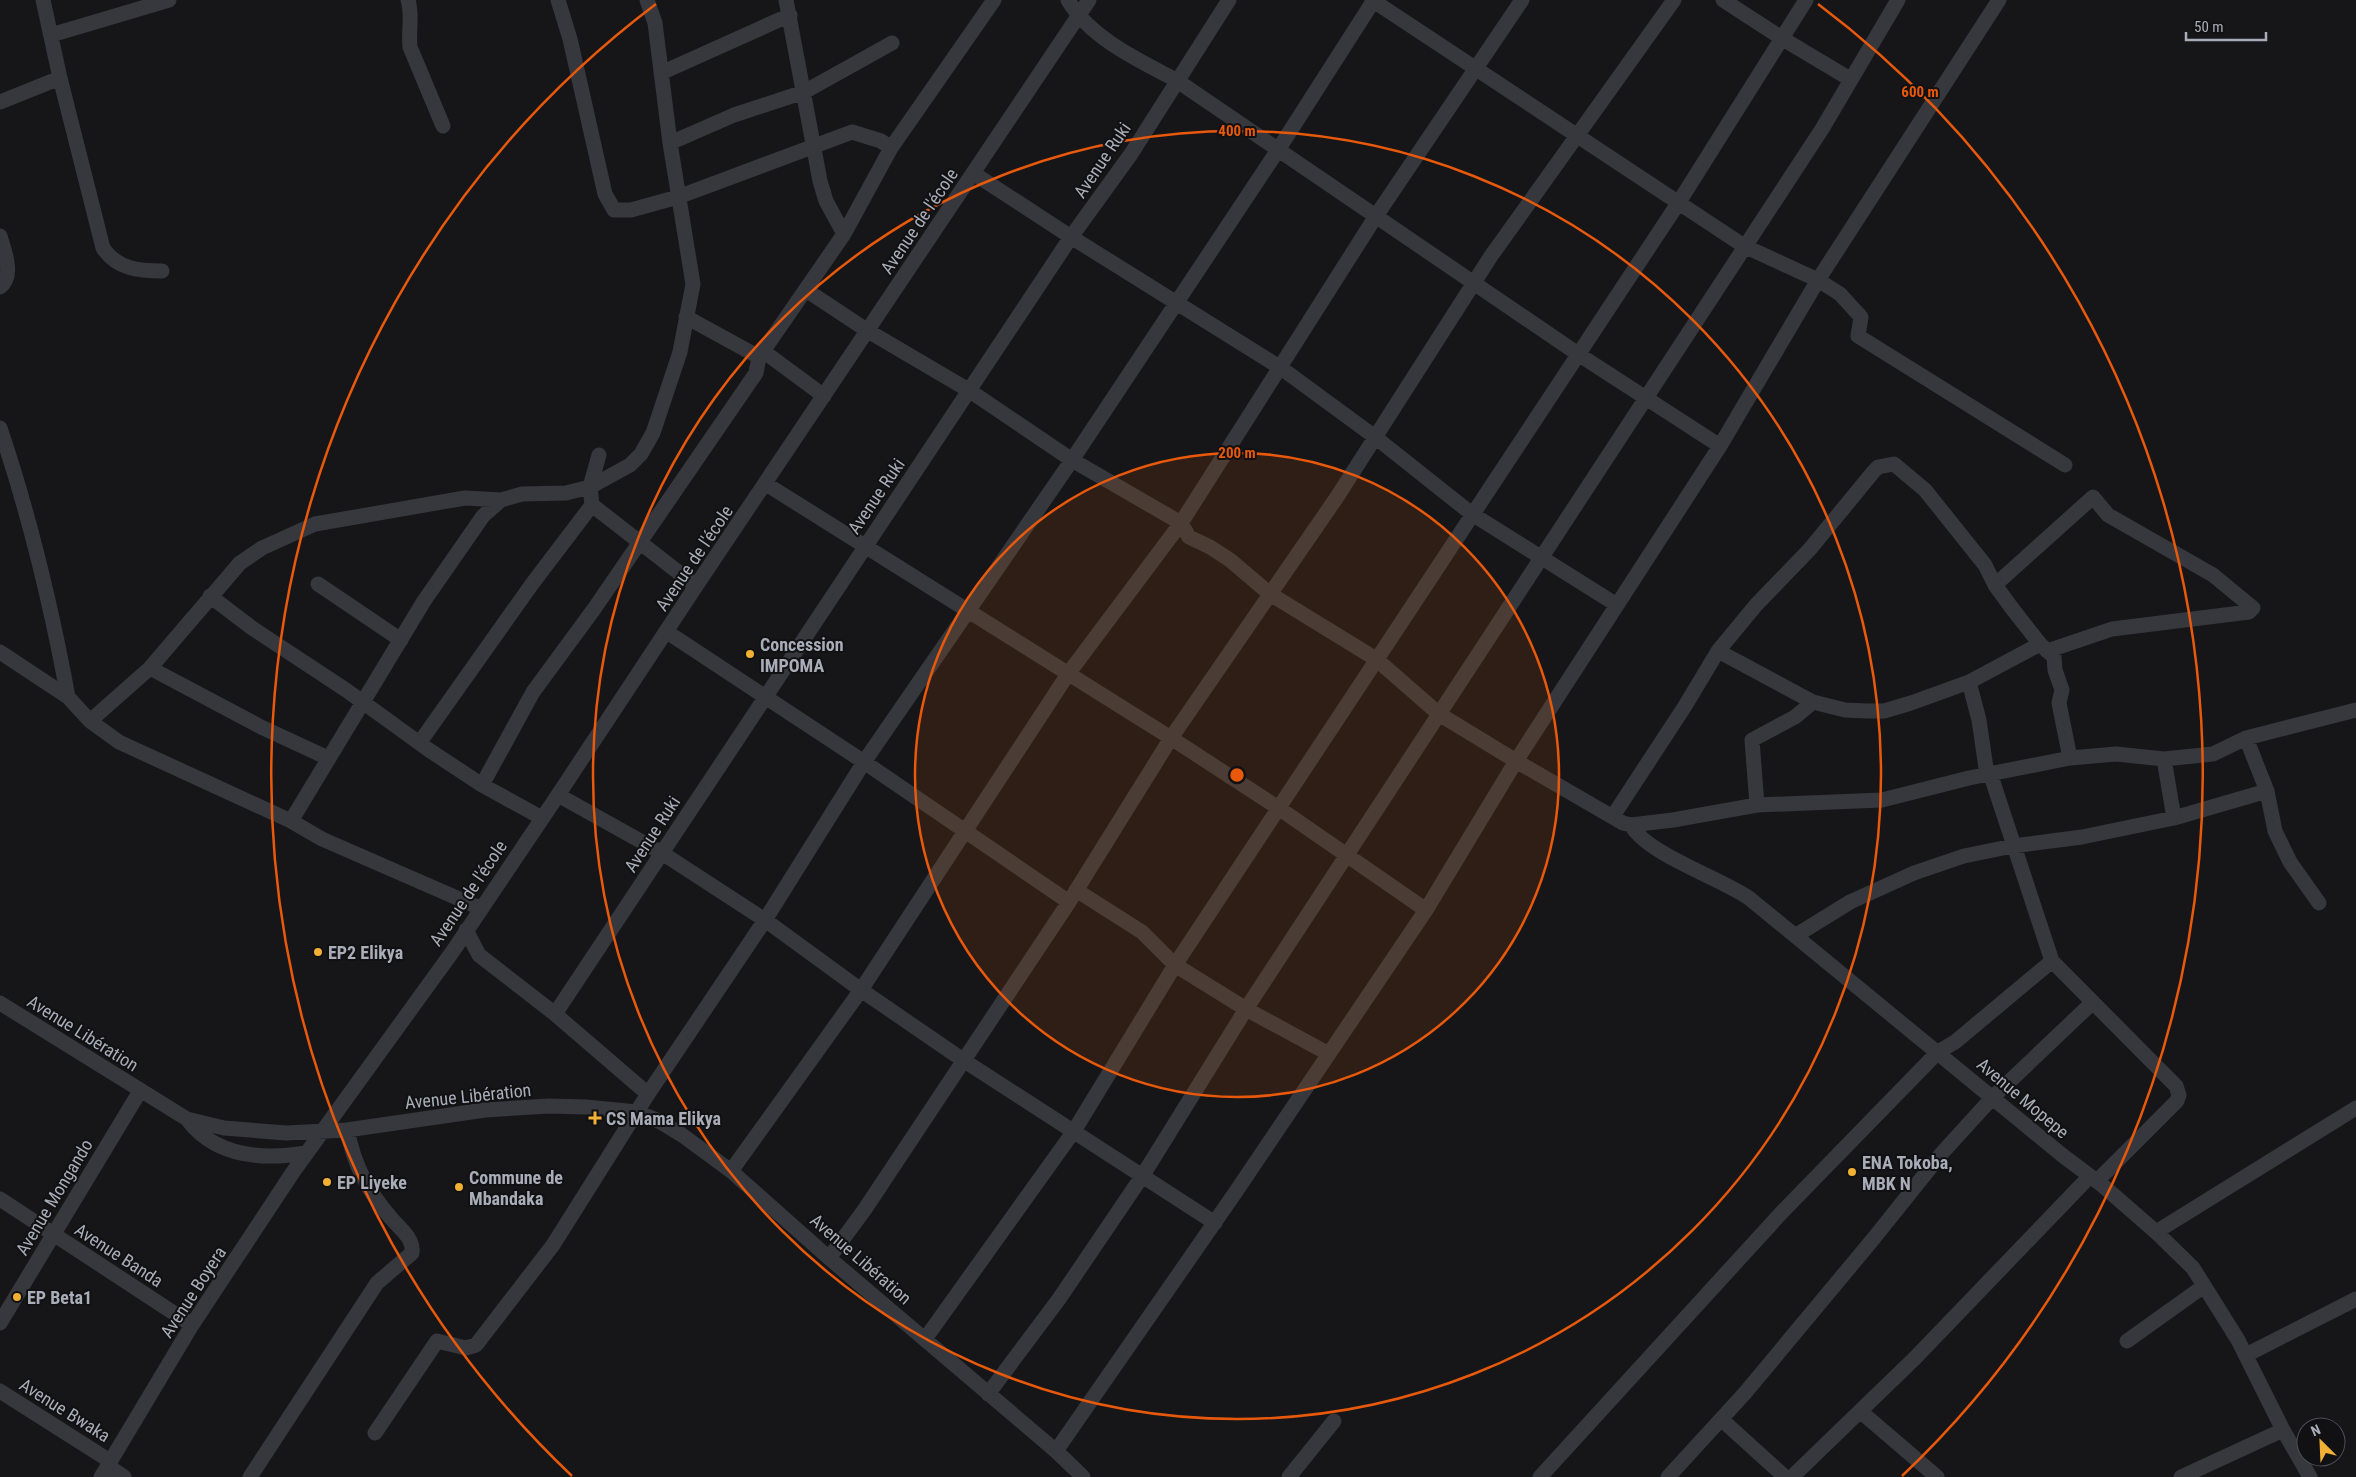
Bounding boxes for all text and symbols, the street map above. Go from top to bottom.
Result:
scale bar [2186,10,2266,42]
text: 50 m [2194,18,2224,36]
text: 600 m [1901,83,1939,101]
street label: Avenue Ruki [1069,118,1135,202]
text: 400 m [1218,122,1256,140]
street label: Avenue de l'école [876,164,962,278]
text: 200 m [1218,444,1256,462]
street label: Avenue Ruki [843,454,909,538]
street label: Avenue de l'école [651,501,737,615]
place label: Concession IMPOMA [760,634,844,676]
marker: Concession IMPOMA [744,648,756,660]
centre of rings [1228,766,1246,784]
street label: Avenue Ruki [620,792,684,876]
street label: Avenue de l'école [425,836,511,950]
place label: EP2 Elikya [328,942,403,963]
marker: EP2 Elikya [312,946,324,958]
street label: Avenue Libération [24,990,142,1076]
street label: Avenue Mopepe [1973,1054,2073,1142]
street label: Avenue Libération [404,1079,532,1113]
place label: CS Mama Elikya [606,1108,721,1129]
marker: CS Mama Elikya [588,1111,602,1125]
street label: Avenue Mongando [11,1135,97,1259]
place label: ENA Tokoba, MBK N [1862,1152,1953,1194]
marker: ENA Tokoba, MBK N [1846,1166,1858,1178]
place label: Commune de Mbandaka [469,1167,563,1209]
place label: EP Liyeke [337,1172,407,1193]
marker: EP Liyeke [321,1176,333,1188]
marker: Commune de Mbandaka [453,1181,465,1193]
street label: Avenue Libération [806,1209,916,1309]
street label: Avenue Banda [71,1219,167,1291]
street label: Avenue Boyera [156,1243,230,1341]
place label: EP Beta1 [27,1287,92,1308]
marker: EP Beta1 [11,1291,23,1303]
street label: Avenue Bwaka [16,1374,114,1446]
north arrow [2296,1417,2346,1467]
text: N [2309,1421,2323,1439]

